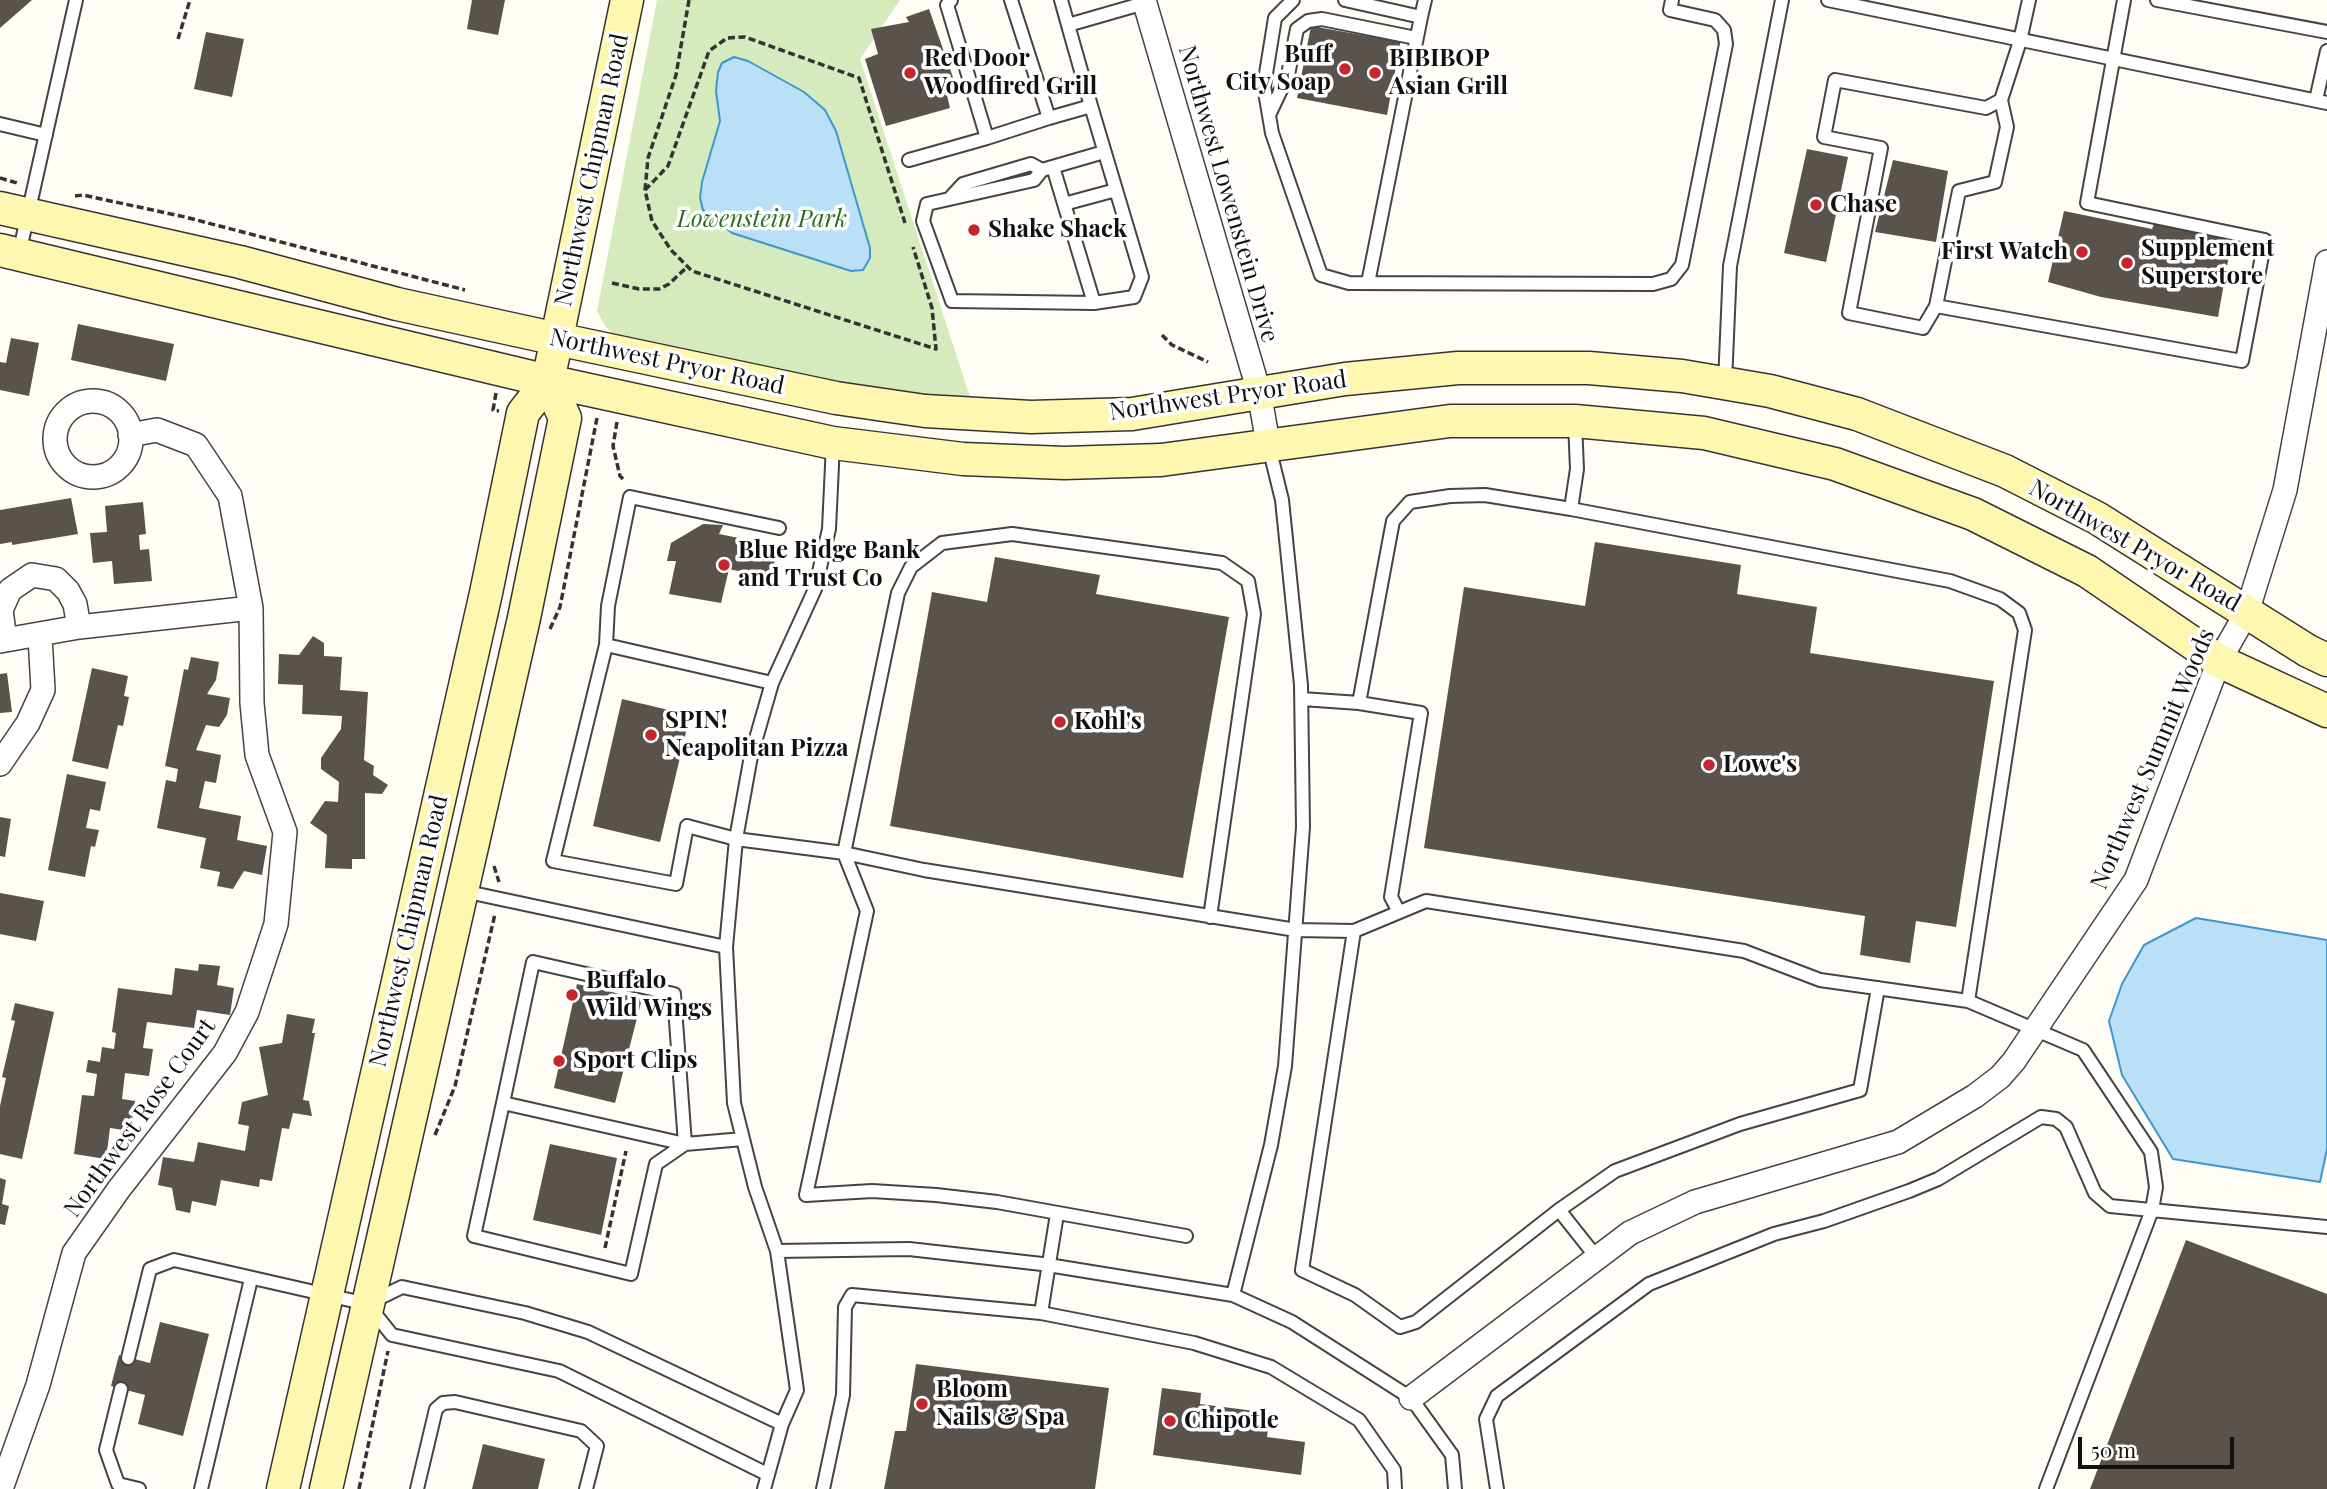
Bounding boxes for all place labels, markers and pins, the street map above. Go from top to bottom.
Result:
place label: Buff City Soap [1226,41,1331,97]
place label: Red Door Woodfired Grill [924,45,1097,101]
place label: BIBIBOP Asian Grill [1389,45,1508,101]
marker: Buff City Soap [1337,61,1353,77]
marker: Red Door Woodfired Grill [902,65,918,81]
marker: BIBIBOP Asian Grill [1367,65,1383,81]
place label: Chase [1830,191,1897,219]
marker: Chase [1808,197,1824,213]
place label: Shake Shack [988,216,1127,244]
marker: Shake Shack [966,222,982,238]
place label: Supplement Superstore [2141,235,2274,291]
place label: First Watch [1941,238,2068,266]
marker: First Watch [2074,244,2090,260]
marker: Supplement Superstore [2119,255,2135,271]
place label: Blue Ridge Bank and Trust Co [738,537,920,593]
marker: Blue Ridge Bank and Trust Co [716,557,732,573]
place label: SPIN! Neapolitan Pizza [665,707,848,763]
place label: Kohl's [1074,708,1142,736]
marker: Kohl's [1052,714,1068,730]
marker: SPIN! Neapolitan Pizza [643,727,659,743]
place label: Lowe's [1723,751,1797,779]
marker: Lowe's [1701,757,1717,773]
place label: Buffalo Wild Wings [586,967,712,1023]
marker: Buffalo Wild Wings [564,987,580,1003]
place label: Sport Clips [573,1047,698,1075]
marker: Sport Clips [551,1053,567,1069]
place label: Bloom Nails & Spa [936,1376,1065,1432]
marker: Bloom Nails & Spa [914,1396,930,1412]
place label: Chipotle [1184,1407,1279,1435]
marker: Chipotle [1162,1413,1178,1429]

